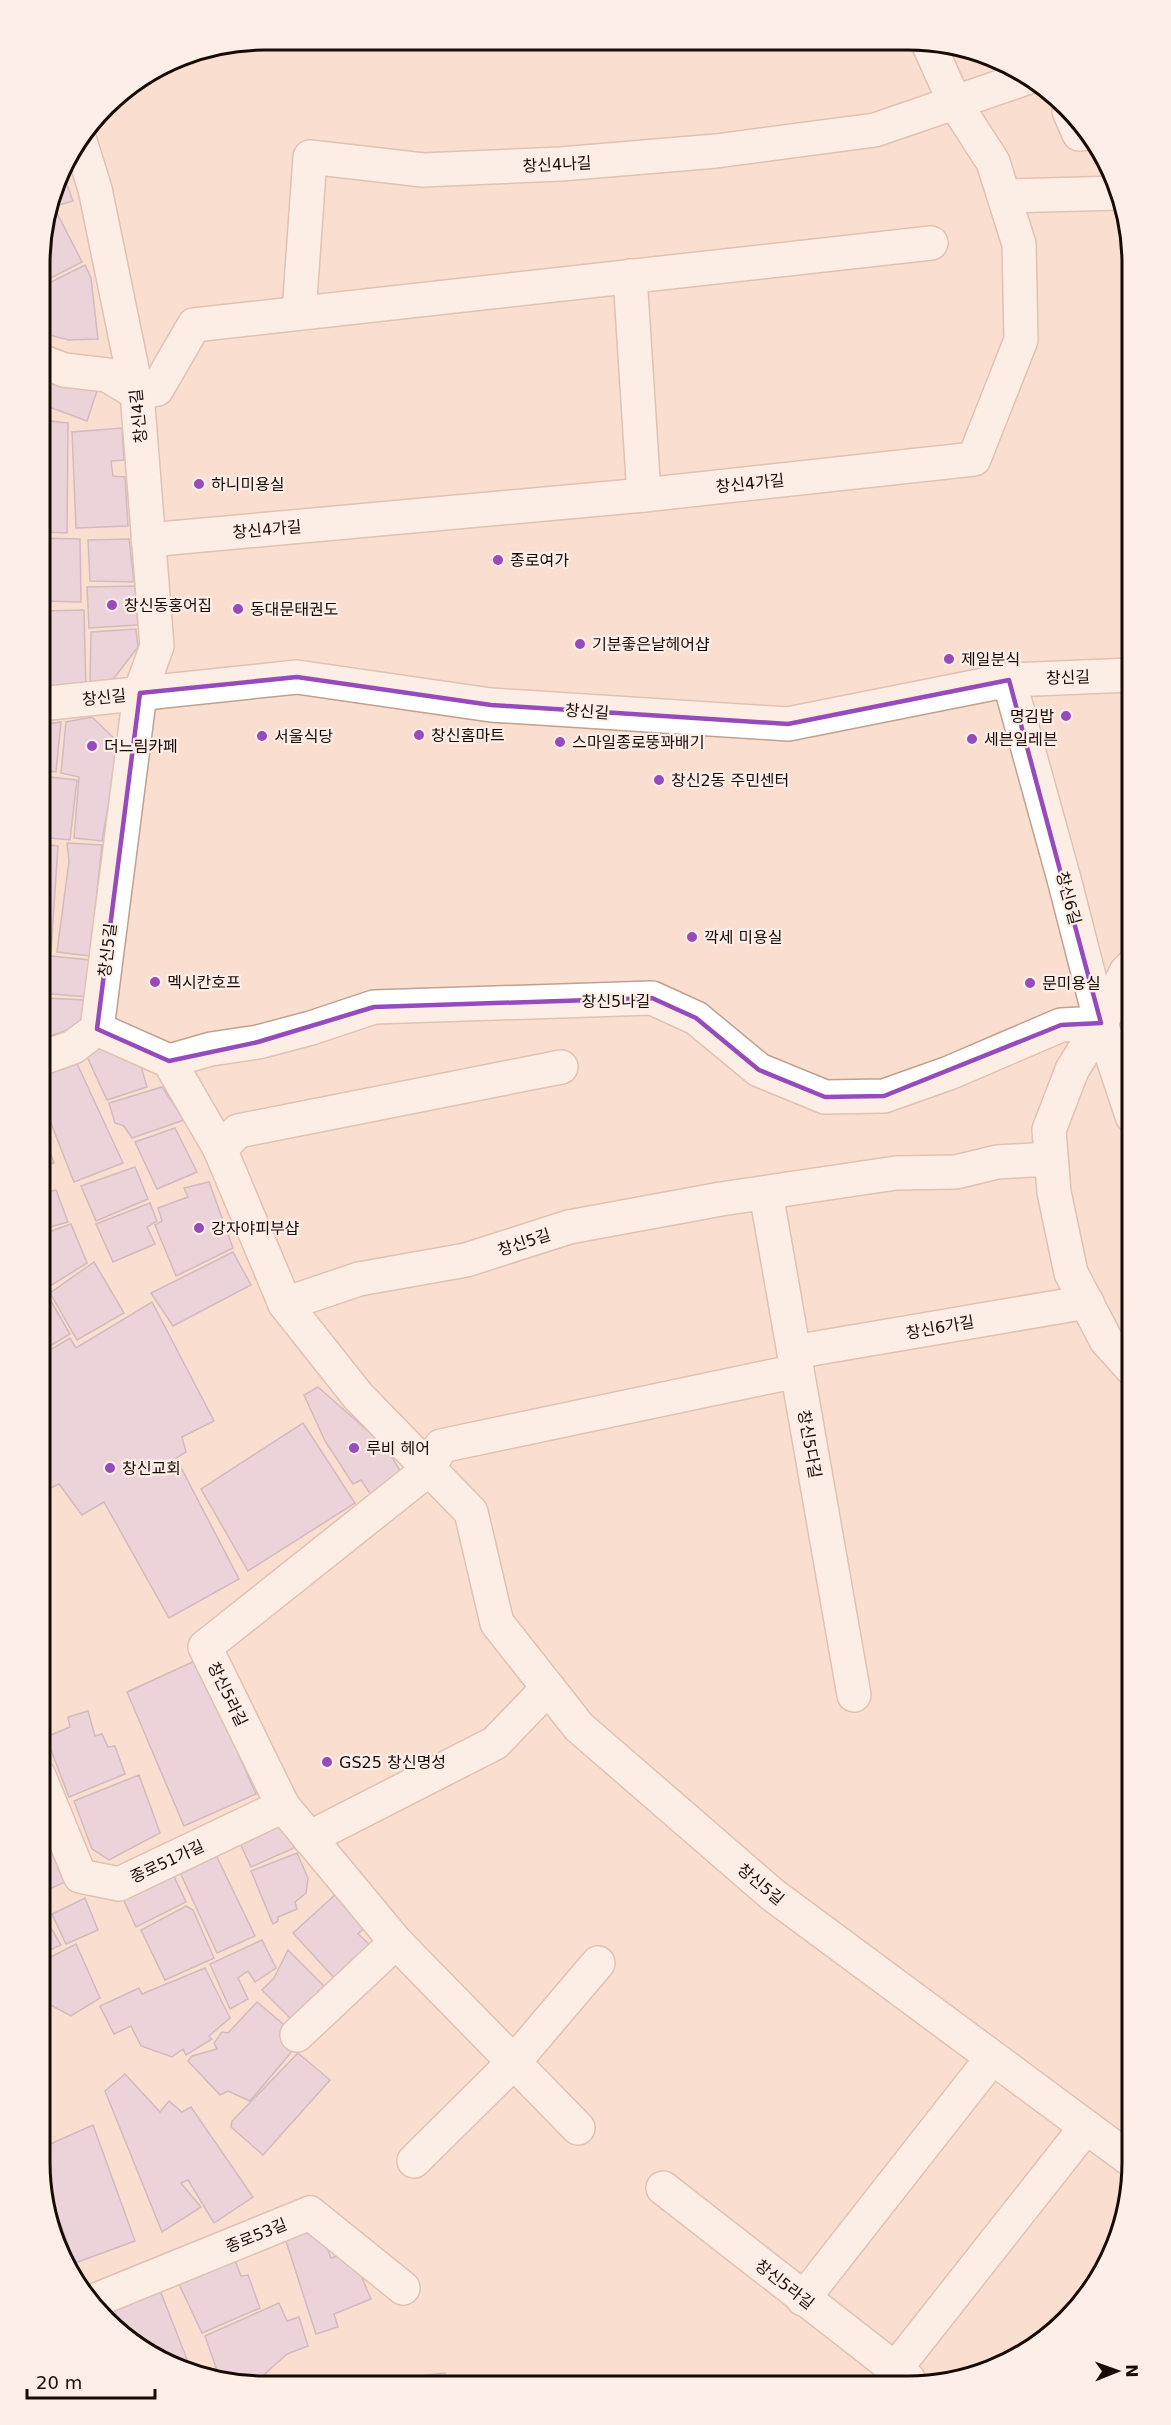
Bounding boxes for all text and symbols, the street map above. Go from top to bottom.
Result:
street label: 창신4나길 [522,153,592,176]
street label: 창신4길 [126,388,151,444]
street label: 창신4가길 [715,470,785,497]
place label: 하니미용실 [211,475,285,494]
marker: 하니미용실 [192,477,206,491]
street label: 창신4가길 [232,517,302,542]
place label: 종로여가 [510,551,569,570]
marker: 종로여가 [491,553,505,567]
place label: 창신동홍어집 [124,596,212,615]
marker: 창신동홍어집 [105,598,119,612]
place label: 동대문태권도 [250,600,339,619]
marker: 동대문태권도 [231,602,245,616]
place label: 기분좋은날헤어샵 [592,635,710,654]
marker: 기분좋은날헤어샵 [573,637,587,651]
place label: 제일분식 [961,650,1020,669]
marker: 제일분식 [942,652,956,666]
street label: 창신길 [1046,667,1090,688]
street label: 창신길 [81,686,127,709]
street label: 창신길 [564,700,610,723]
place label: 명김밥 [1010,707,1054,726]
marker: 명김밥 [1059,709,1073,723]
place label: 창신홈마트 [431,726,505,745]
place label: 서울식당 [274,727,333,746]
marker: 창신홈마트 [412,728,426,742]
marker: 서울식당 [255,729,269,743]
place label: 세븐일레븐 [984,730,1058,749]
marker: 세븐일레븐 [965,732,979,746]
place label: 스마일종로뚱꽈배기 [572,733,704,752]
marker: 스마일종로뚱꽈배기 [553,735,567,749]
place label: 더느림카페 [104,737,178,756]
marker: 더느림카페 [85,739,99,753]
place label: 창신2동 주민센터 [671,771,789,790]
marker: 창신2동 주민센터 [652,773,666,787]
street label: 창신6길 [1052,869,1085,927]
street label: 창신5길 [95,922,120,978]
place label: 깍세 미용실 [704,928,783,947]
marker: 깍세 미용실 [685,930,699,944]
place label: 멕시칸호프 [167,973,241,992]
place label: 문미용실 [1042,974,1101,993]
marker: 멕시칸호프 [148,975,162,989]
marker: 문미용실 [1023,976,1037,990]
street label: 창신5나길 [581,992,651,1011]
place label: 강자야피부샵 [211,1219,300,1238]
marker: 강자야피부샵 [192,1221,206,1235]
street label: 창신5길 [495,1225,553,1260]
street label: 창신6가길 [904,1312,976,1343]
street label: 창신5다길 [794,1408,825,1480]
place label: 루비 헤어 [366,1439,430,1458]
marker: 루비 헤어 [347,1441,361,1455]
place label: 창신교회 [122,1459,181,1478]
marker: 창신교회 [103,1461,117,1475]
street label: 창신5라길 [204,1659,251,1729]
place label: GS25 창신명성 [339,1753,446,1772]
marker: GS25 창신명성 [320,1755,334,1769]
street label: 종로51가길 [127,1836,207,1887]
street label: 창신5길 [734,1860,788,1909]
street label: 종로53길 [223,2215,290,2256]
street label: 창신5라길 [752,2256,818,2313]
north arrow [1087,2341,1147,2401]
scale bar [27,2362,154,2400]
text: N [1122,2364,1141,2378]
text: 20 m [36,2372,82,2393]

